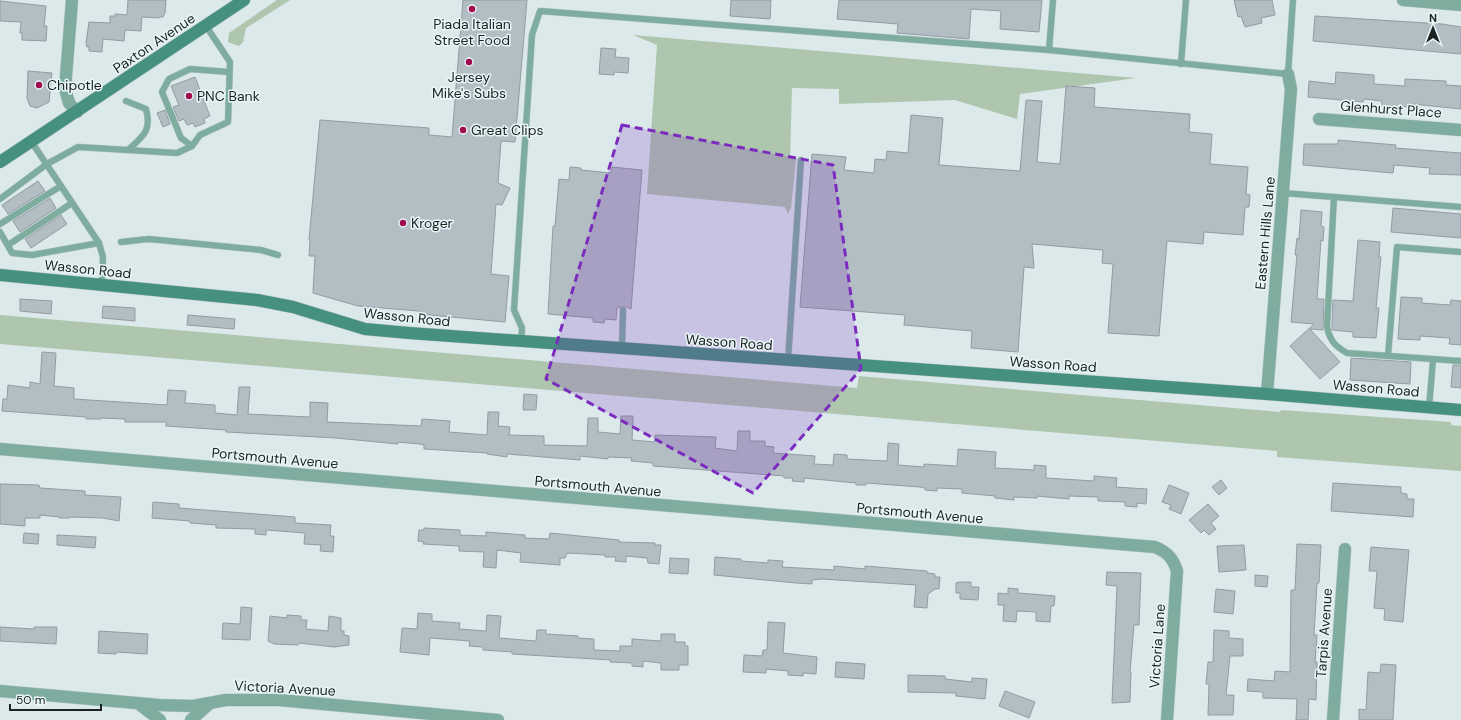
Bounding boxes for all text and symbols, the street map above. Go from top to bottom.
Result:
marker: Piada Italian Street Food [467,4,477,14]
north arrow [1413,8,1453,48]
street label: Paxton Avenue [109,9,199,77]
text: N [1429,11,1437,25]
place label: Piada Italian Street Food [433,15,511,49]
marker: Jersey Mike's Subs [464,57,474,67]
place label: Jersey Mike's Subs [432,68,506,102]
place label: Chipotle [47,76,102,94]
marker: Chipotle [34,80,44,90]
place label: PNC Bank [197,87,260,105]
marker: PNC Bank [184,91,194,101]
street label: Glenhurst Place [1340,96,1442,122]
place label: Great Clips [471,121,543,139]
marker: Great Clips [458,125,468,135]
street label: Eastern Hills Lane [1251,176,1279,290]
place label: Kroger [411,214,453,232]
marker: Kroger [398,218,408,228]
street label: Wasson Road [44,255,132,283]
street label: Wasson Road [363,303,451,331]
street label: Wasson Road [685,330,773,354]
street label: Wasson Road [1009,352,1097,376]
street label: Wasson Road [1332,375,1420,401]
street label: Portsmouth Avenue [211,443,339,473]
street label: Portsmouth Avenue [534,471,662,501]
street label: Portsmouth Avenue [856,498,984,528]
street label: Tarpis Avenue [1312,587,1336,679]
street label: Victoria Lane [1145,603,1169,689]
street label: Victoria Avenue [234,676,336,700]
scale bar [10,686,101,712]
text: 50 m [16,692,45,708]

